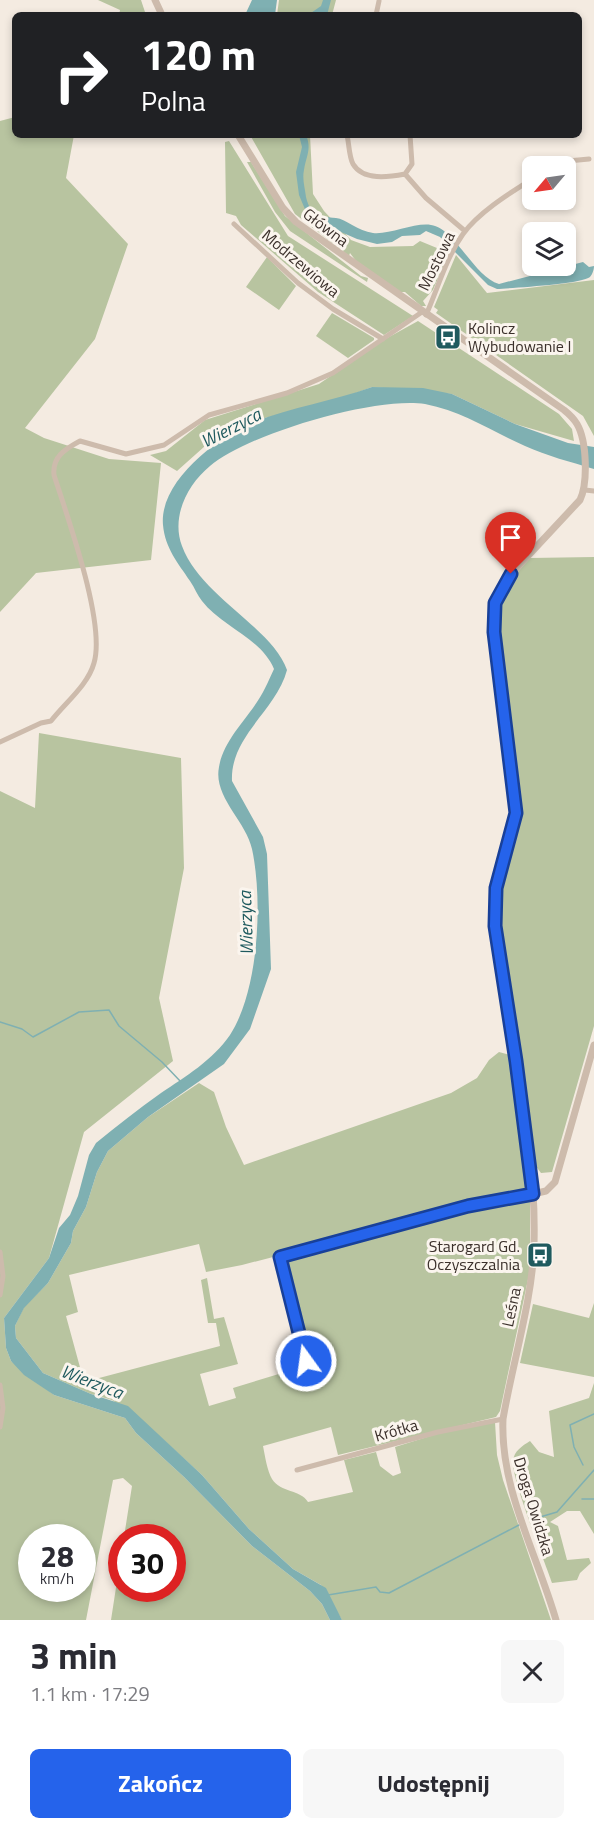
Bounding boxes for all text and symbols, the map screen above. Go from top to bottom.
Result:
text: 120 m [141,22,256,86]
icon: right [42,36,120,114]
text: Polna [141,80,205,121]
north arrow [522,156,576,210]
map controls [522,156,576,276]
street label: Główna [298,202,354,252]
button: layers [522,222,576,276]
street label: Modrzewiowa [257,223,345,303]
street label: Mostowa [411,227,461,295]
place label: Kolincz Wybudowanie I [468,316,571,358]
bus stop icon: Kolincz Wybudowanie I [433,322,463,352]
water label: Wierzyca [196,400,266,454]
pin [485,512,536,574]
icon: arrive [494,521,527,554]
water label: Wierzyca [231,889,260,956]
place label: Starogard Gd. Oczyszczalnia [427,1234,520,1276]
bus stop icon: Starogard Gd. Oczyszczalnia [525,1240,555,1270]
street label: Leśna [495,1285,527,1329]
position arrow [274,1329,338,1393]
water label: Wierzyca [57,1357,128,1406]
street label: Krótka [372,1412,420,1448]
street label: Droga Owidzka [508,1454,560,1558]
speed limit sign: 30 [108,1524,186,1602]
text: 28 [40,1533,74,1579]
text: km/h [40,1567,74,1590]
text: 3 min [30,1628,117,1683]
button: close [501,1640,564,1703]
text: 1.1 km · 17:29 [30,1678,150,1709]
button: Zakończ [30,1749,291,1818]
button: Udostępnij [303,1749,564,1818]

